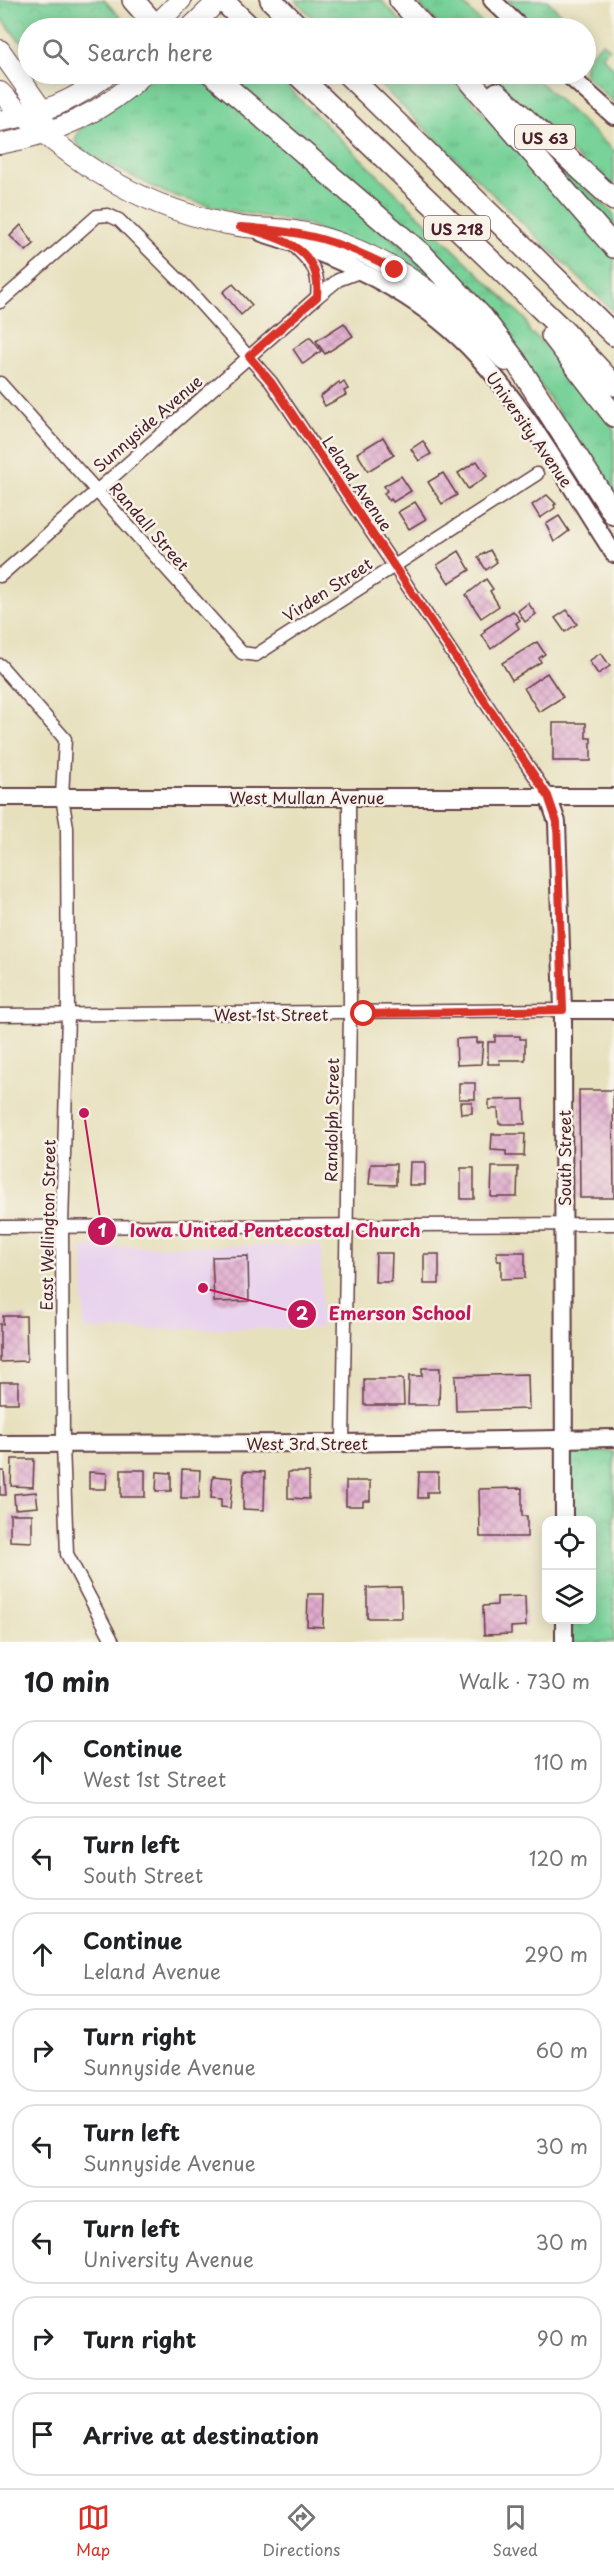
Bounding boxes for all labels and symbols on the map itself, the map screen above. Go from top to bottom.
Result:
road number: US 63 [515,125,575,149]
road number: US 218 [424,216,490,240]
route end [381,256,407,282]
street label: University Avenue [481,366,579,492]
street label: Sunnyside Avenue [87,368,207,477]
street label: Leland Avenue [317,431,399,536]
street label: Randall Street [105,476,196,576]
street label: Virden Street [278,551,377,627]
street label: West Mullan Avenue [230,785,385,809]
route start [350,1000,376,1026]
street label: West 1st Street [214,1002,329,1026]
street label: Randolph Street [318,1057,344,1182]
street label: South Street [552,1109,576,1206]
street label: East Wellington Street [34,1139,61,1311]
callout: Iowa United Pentecostal Church [87,1213,433,1249]
text: 1 [98,1216,107,1243]
text: Iowa United Pentecostal Church [129,1216,421,1243]
callout: Emerson School [287,1296,484,1332]
text: 2 [296,1299,309,1326]
text: Emerson School [329,1299,471,1326]
street label: West 3rd Street [246,1431,368,1455]

